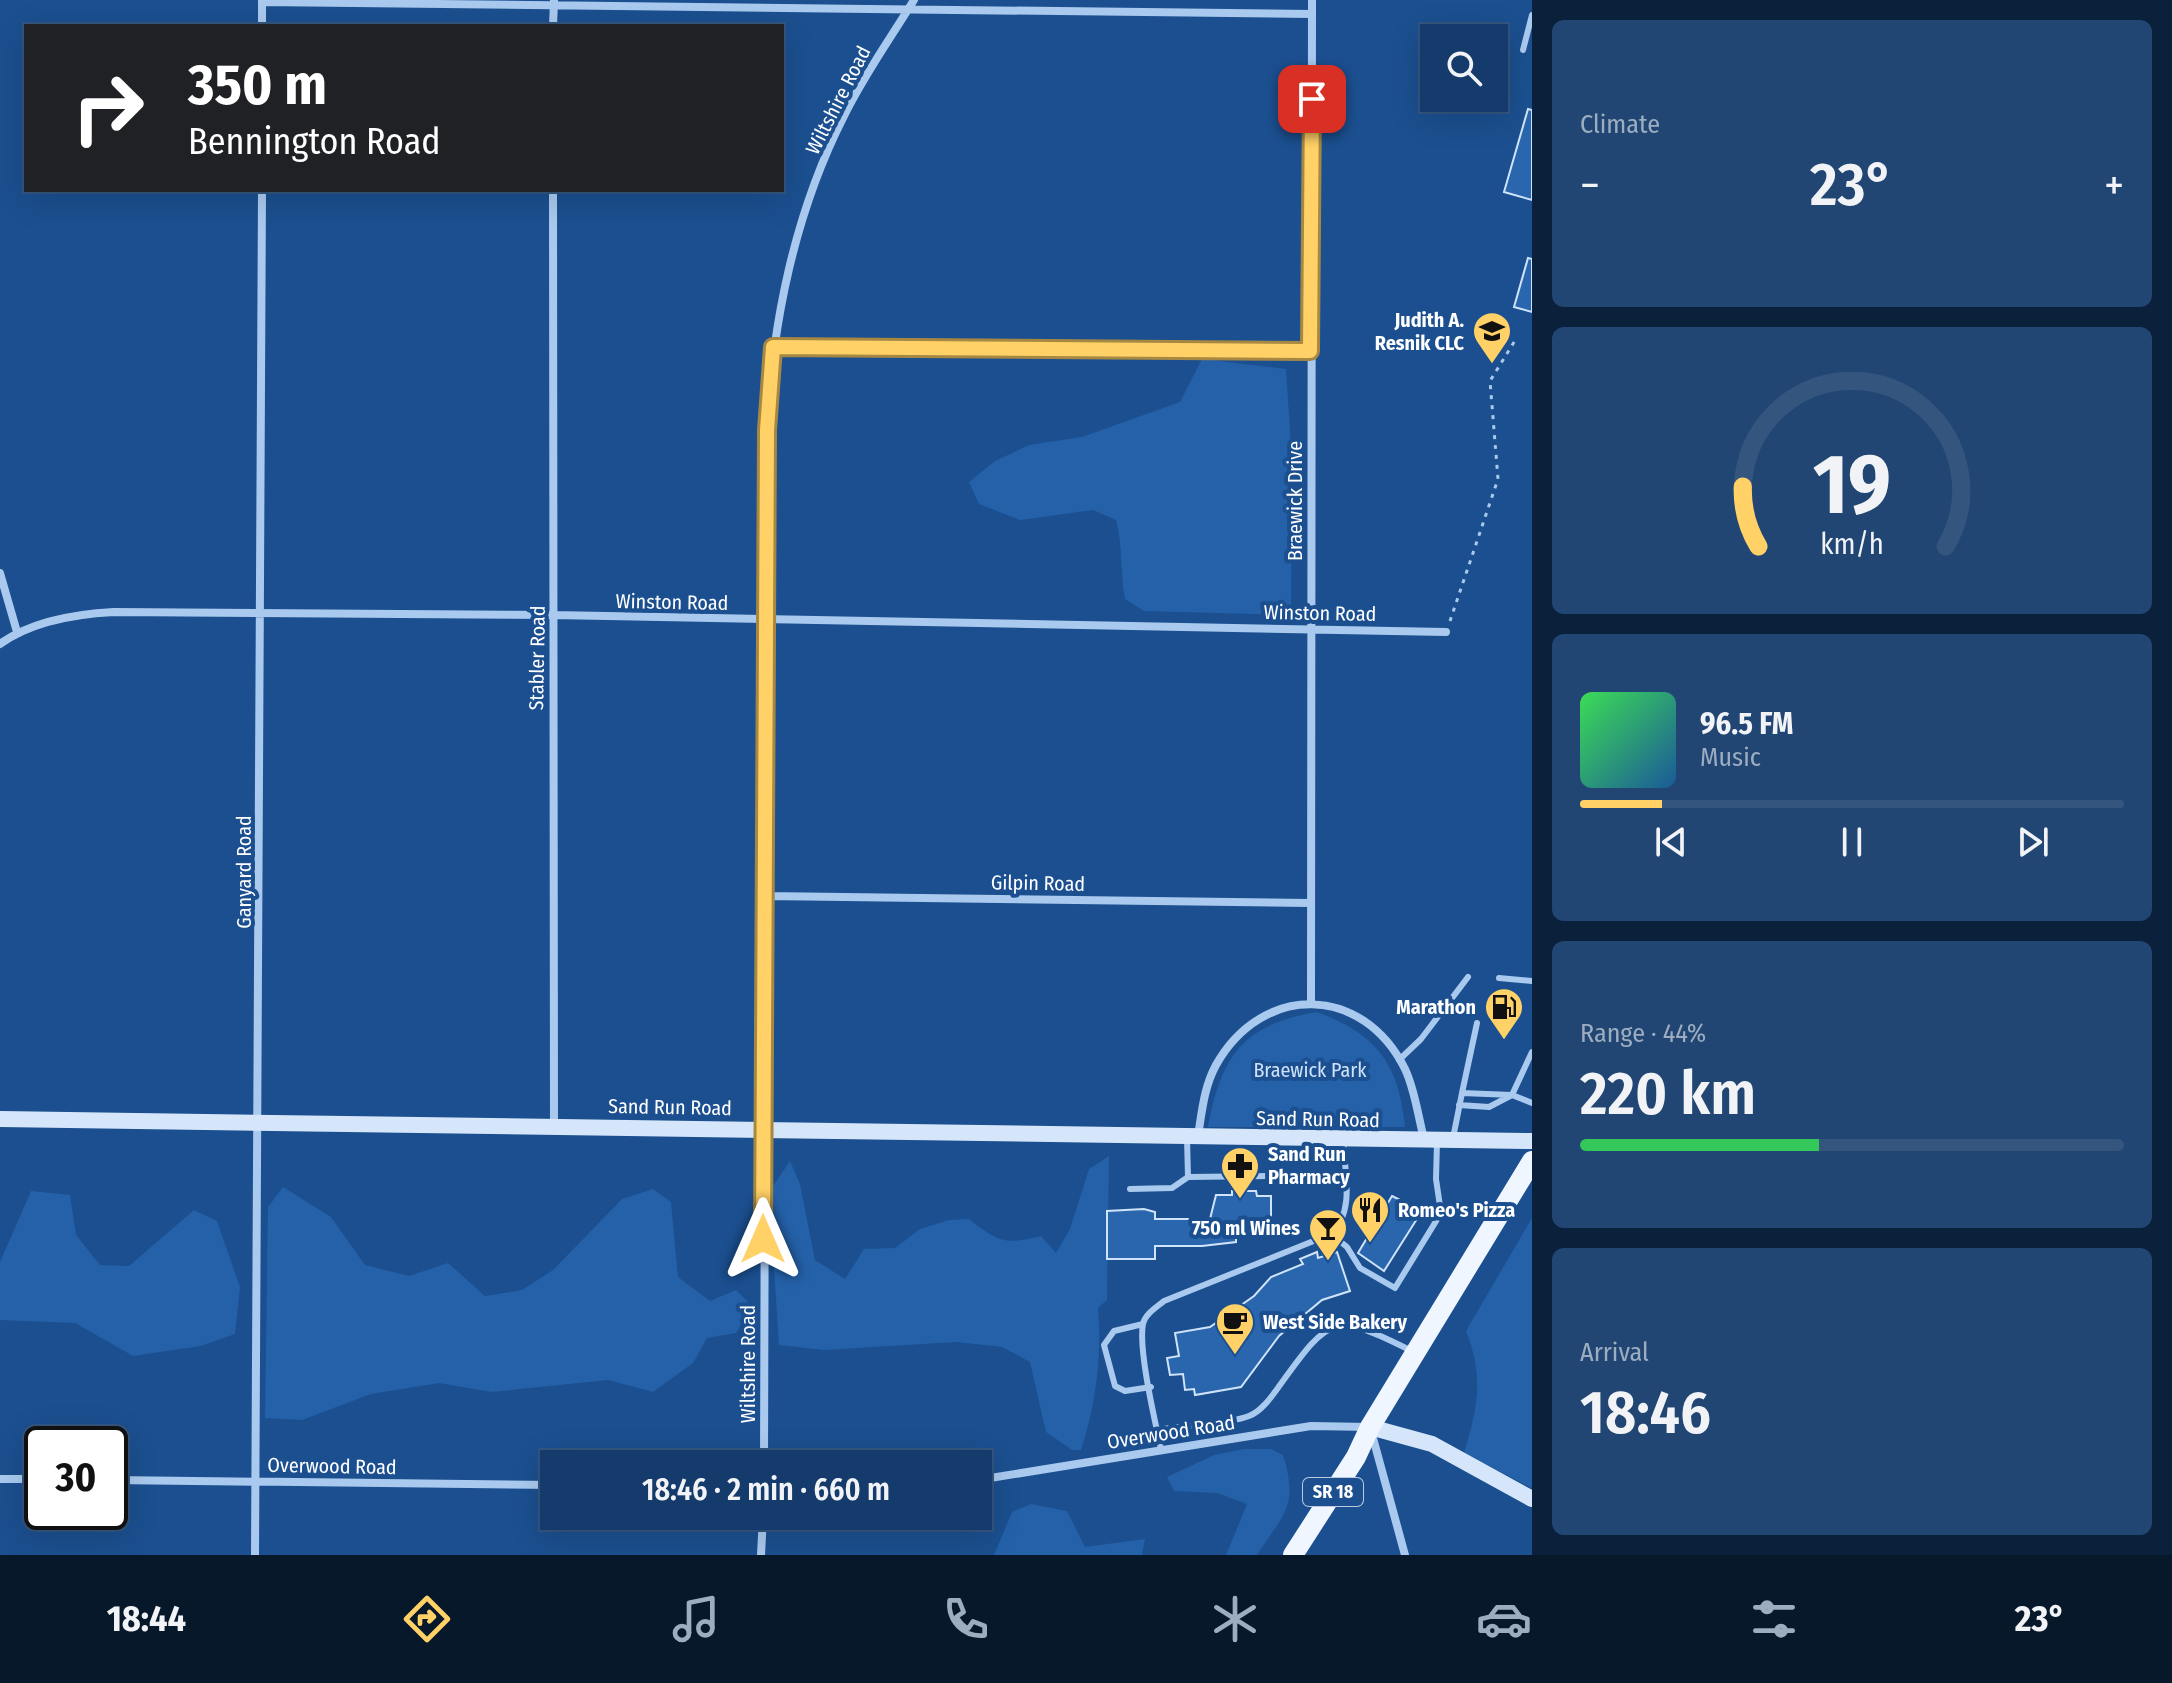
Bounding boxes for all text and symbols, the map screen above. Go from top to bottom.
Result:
map controls [1420,24,1508,112]
button: search [1420,24,1508,112]
street label: Wiltshire Road [800,42,876,158]
text: 350 m [188,52,327,119]
icon: right [56,56,160,160]
pin [1278,65,1346,133]
icon: arrive [1290,77,1334,121]
text: Climate [1580,109,1660,140]
text: Bennington Road [188,120,441,164]
text: 23° [1810,149,1894,221]
text: − [1580,159,1600,212]
text: + [2104,159,2124,212]
place label: Judith A. Resnik CLC [1375,308,1465,355]
school or university icon: Judith A. Resnik CLC [1471,310,1513,365]
text: 19 [1813,434,1891,534]
street label: Braewick Drive [1283,441,1307,561]
text: km/h [1820,527,1884,562]
street label: Winston Road [616,589,728,615]
street label: Winston Road [1264,600,1376,626]
street label: Stabler Road [524,605,550,711]
text: 96.5 FM [1700,706,1793,742]
text: Music [1700,742,1761,773]
street label: Ganyard Road [232,815,256,929]
icon: previous [1649,820,1693,864]
icon: pause [1830,820,1874,864]
icon: next [2011,820,2055,864]
street label: Gilpin Road [991,870,1085,896]
fuel station icon: Marathon [1483,986,1525,1041]
place label: Marathon [1396,995,1476,1019]
text: Range · 44% [1580,1018,1706,1049]
park label: Braewick Park [1253,1058,1367,1082]
text: 220 km [1580,1058,1756,1130]
street label: Sand Run Road [608,1094,732,1120]
street label: Sand Run Road [1256,1106,1380,1132]
place label: Sand Run Pharmacy [1268,1142,1350,1189]
pharmacy icon: Sand Run Pharmacy [1219,1145,1261,1200]
restaurant icon: Romeo's Pizza [1349,1189,1391,1244]
position arrow [721,1197,805,1281]
place label: Romeo's Pizza [1398,1198,1515,1222]
bar icon: 750 ml Wines [1307,1207,1349,1262]
place label: 750 ml Wines [1192,1216,1300,1240]
cafe icon: West Side Bakery [1214,1301,1256,1356]
street label: Wiltshire Road [736,1305,760,1423]
place label: West Side Bakery [1263,1310,1408,1334]
text: Arrival [1580,1337,1649,1368]
text: 18:46 [1580,1377,1711,1449]
street label: Overwood Road [1105,1410,1237,1454]
speed limit sign: 30 [24,1426,128,1530]
street label: Overwood Road [267,1453,397,1479]
text: 18:46 · 2 min · 660 m [642,1472,890,1508]
road number: SR 18 [1303,1478,1363,1506]
icon: directions [399,1591,455,1647]
icon: music [668,1591,724,1647]
icon: phone [938,1591,994,1647]
icon: climate [1207,1591,1263,1647]
icon: car [1476,1591,1532,1647]
icon: filters [1746,1591,1802,1647]
text: 18:44 [107,1597,186,1641]
text: 23° [2015,1597,2065,1641]

